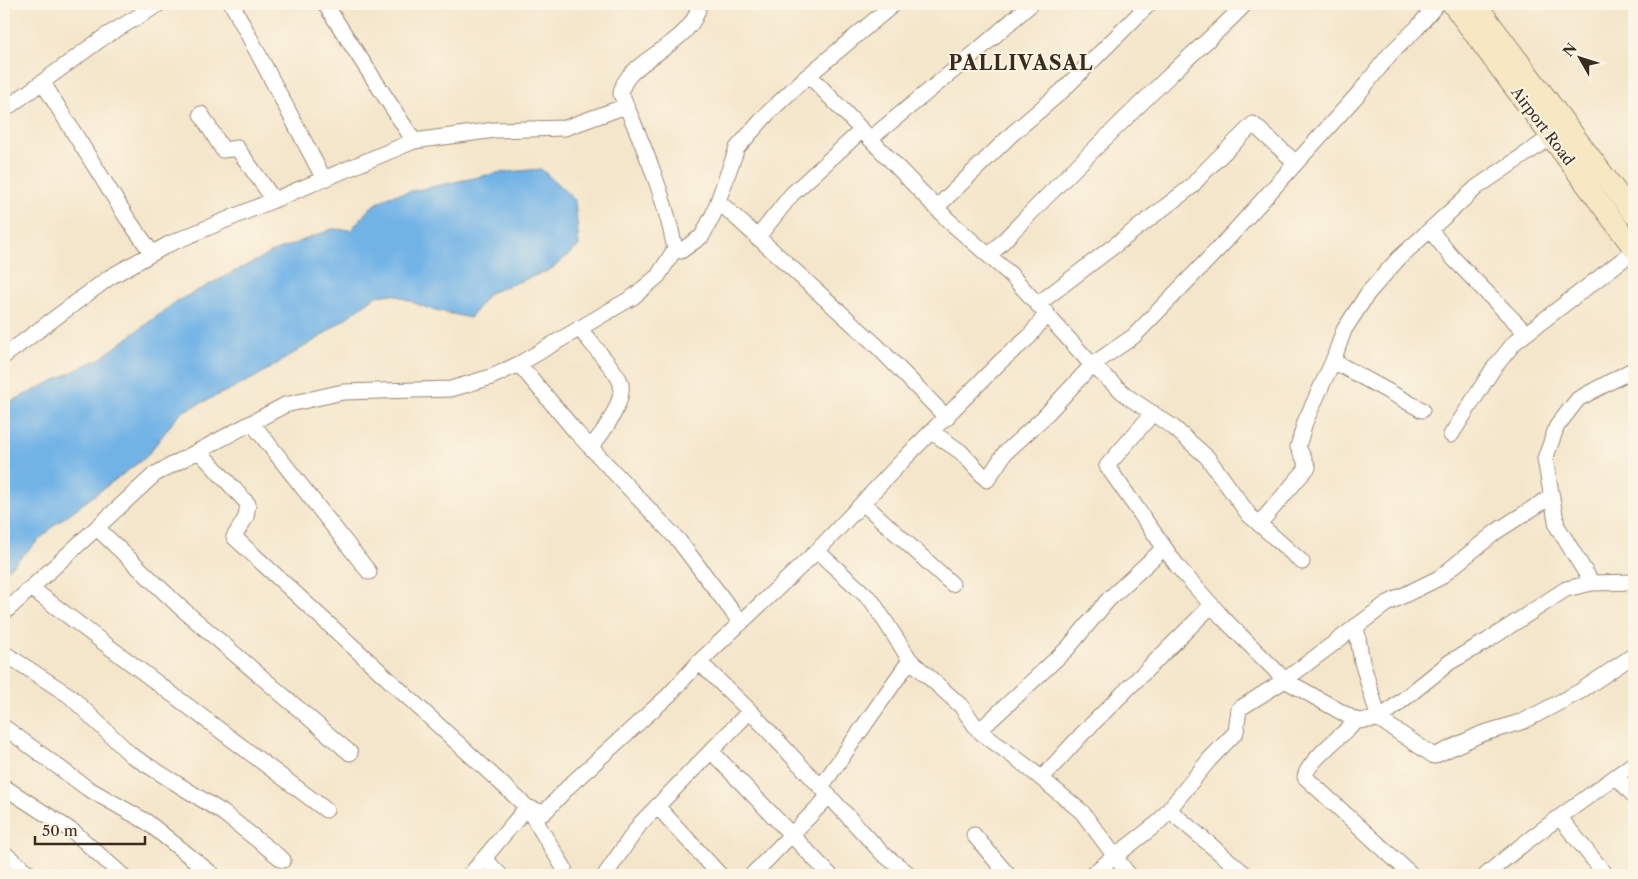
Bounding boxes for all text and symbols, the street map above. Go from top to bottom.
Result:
north arrow [1556,32,1606,82]
text: N [1559,39,1581,60]
district label: PALLIVASAL [948,51,1094,75]
street label: Airport Road [1507,82,1579,169]
scale bar [35,814,145,846]
text: 50 m [42,821,78,840]

